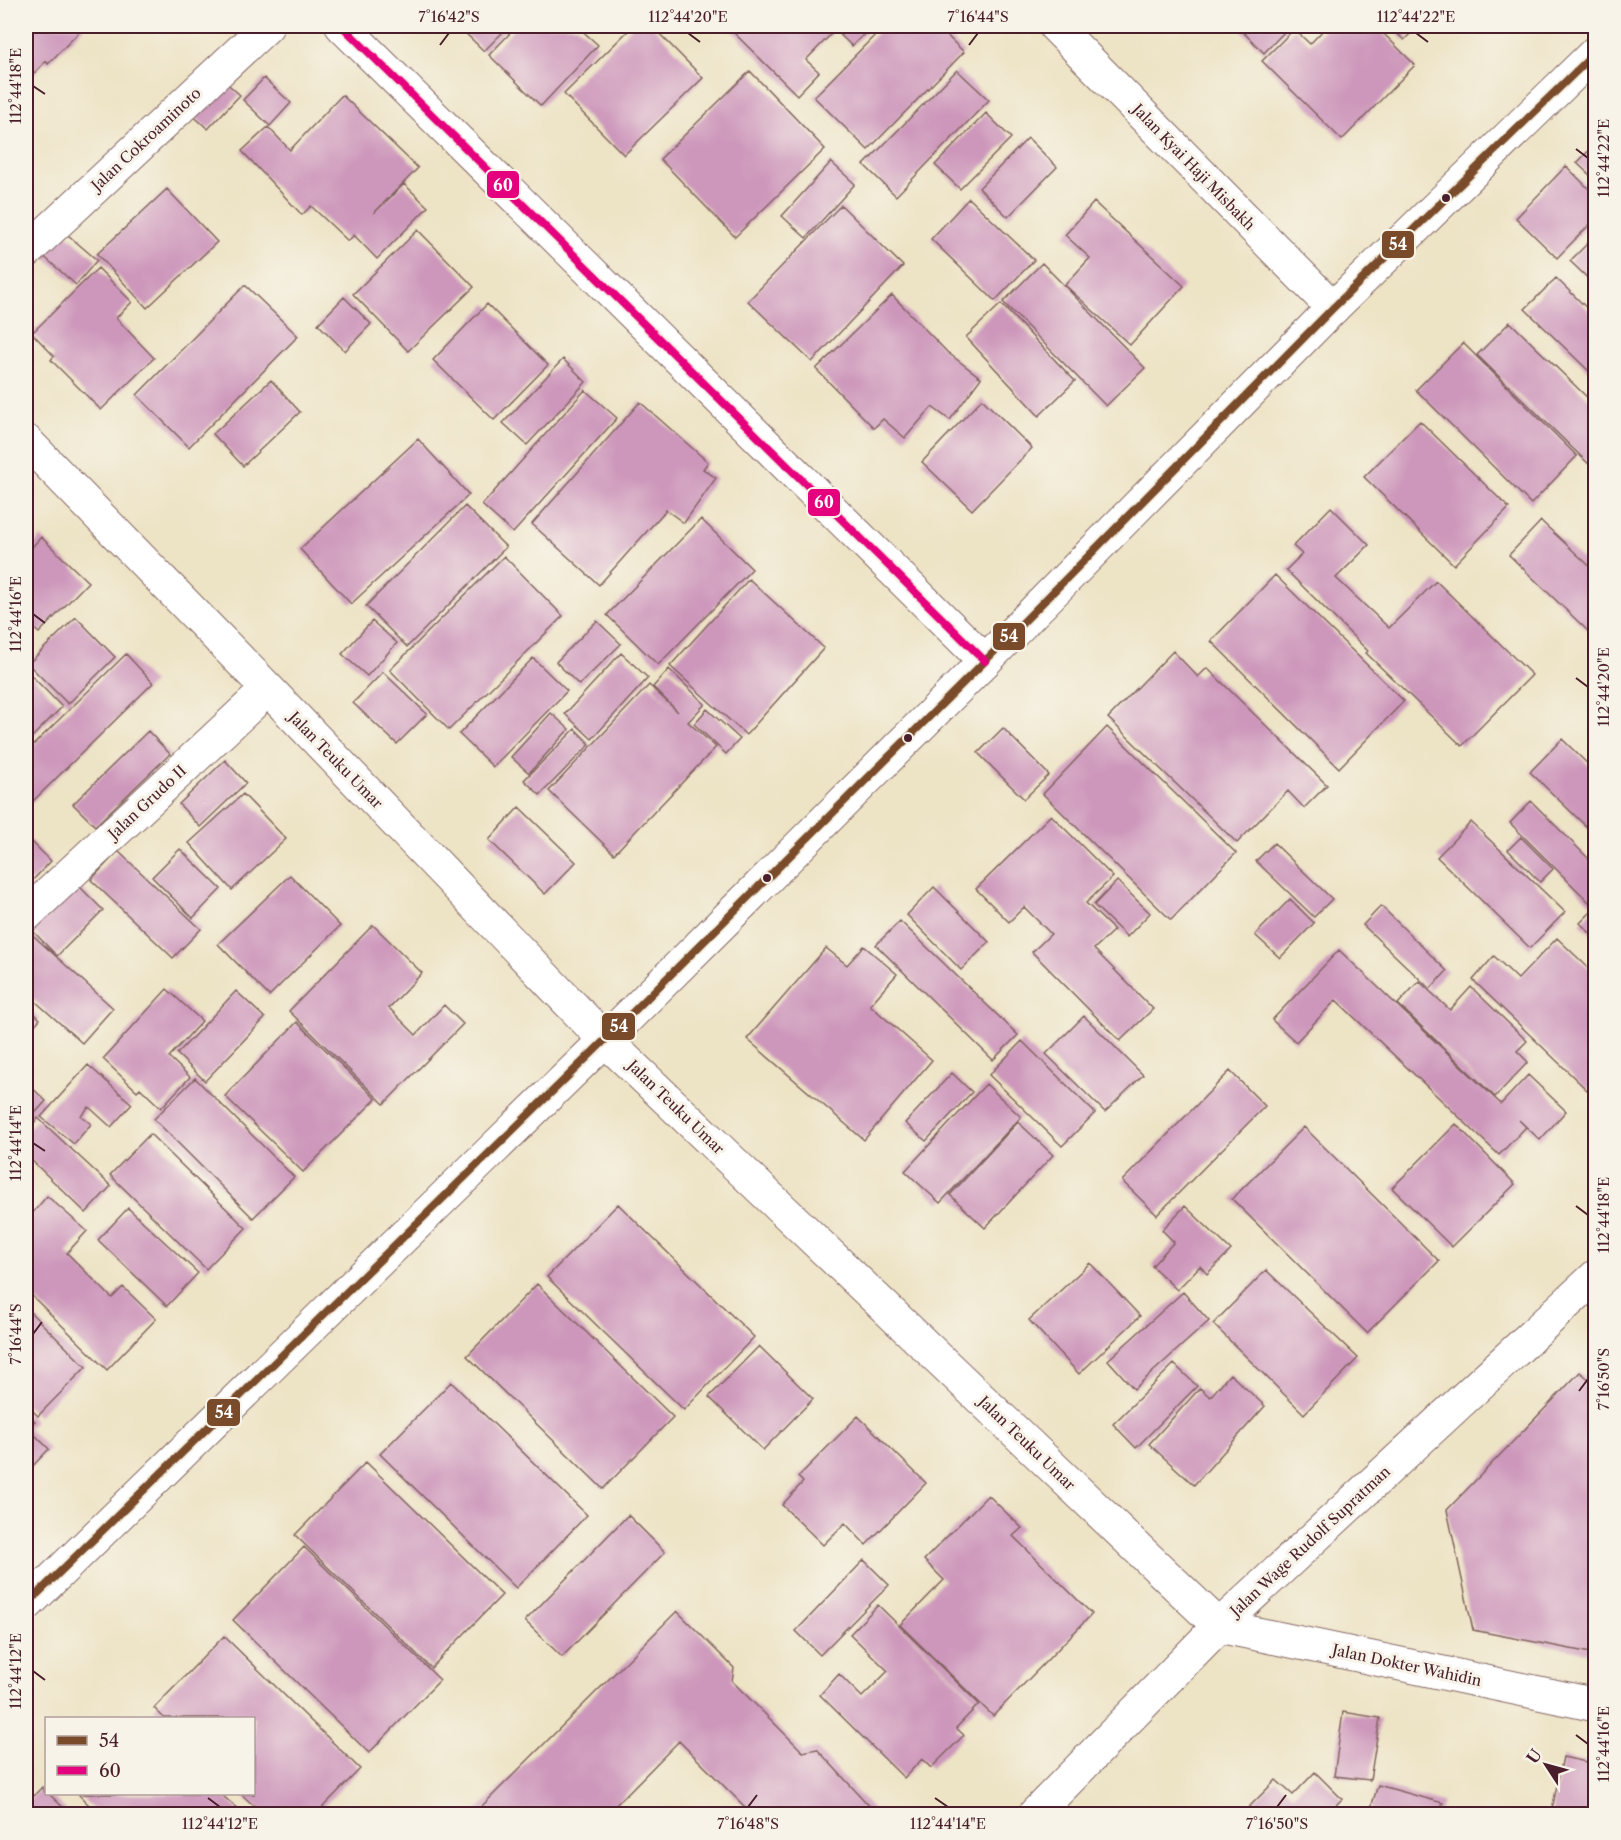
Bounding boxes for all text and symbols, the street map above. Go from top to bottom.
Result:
text: 7°16'42"S [418,7,480,26]
text: 112°44'20"E [648,7,728,26]
text: 7°16'44"S [947,7,1009,26]
text: 112°44'22"E [1377,7,1455,26]
text: 112°44'18"E [6,48,25,124]
street label: Jalan Cokroaminoto [86,83,205,196]
street label: Jalan Kyai Haji Misbakh [1127,98,1260,235]
text: 112°44'22"E [1594,119,1613,197]
line badge: 60 [486,170,520,199]
text: 60 [493,175,513,195]
unlabelled marker [1440,192,1452,204]
line badge: 54 [1381,230,1415,259]
text: 54 [1389,234,1407,254]
line badge: 60 [807,488,841,517]
text: 60 [814,492,834,512]
text: 112°44'16"E [6,576,25,652]
line badge: 54 [992,622,1026,651]
text: 54 [1000,626,1018,646]
text: 112°44'20"E [1594,647,1613,727]
street label: Jalan Teuku Umar [284,706,387,813]
unlabelled marker [902,732,914,744]
street label: Jalan Grudo II [102,761,190,844]
unlabelled marker [761,872,773,884]
line badge: 54 [601,1012,636,1041]
text: 54 [610,1016,628,1036]
street label: Jalan Teuku Umar [622,1055,729,1158]
text: 112°44'14"E [6,1105,25,1181]
text: 112°44'18"E [1594,1177,1613,1253]
text: 7°16'44"S [6,1303,25,1365]
text: 7°16'50"S [1594,1348,1613,1410]
street label: Jalan Teuku Umar [973,1391,1080,1494]
line badge: 54 [206,1398,241,1427]
text: 54 [215,1402,233,1422]
street label: Jalan Wage Rudolf Supratman [1225,1461,1394,1622]
text: 112°44'12"E [6,1633,25,1709]
street label: Jalan Dokter Wahidin [1329,1639,1484,1690]
text: 112°44'16"E [1594,1706,1613,1782]
legend [45,1717,255,1795]
text: 54 [99,1730,119,1752]
north arrow [1516,1735,1576,1795]
text: U [1522,1745,1546,1767]
text: 60 [99,1760,121,1782]
text: 112°44'12"E [182,1814,258,1833]
text: 7°16'48"S [717,1814,779,1833]
text: 112°44'14"E [910,1814,986,1833]
text: 7°16'50"S [1246,1814,1308,1833]

